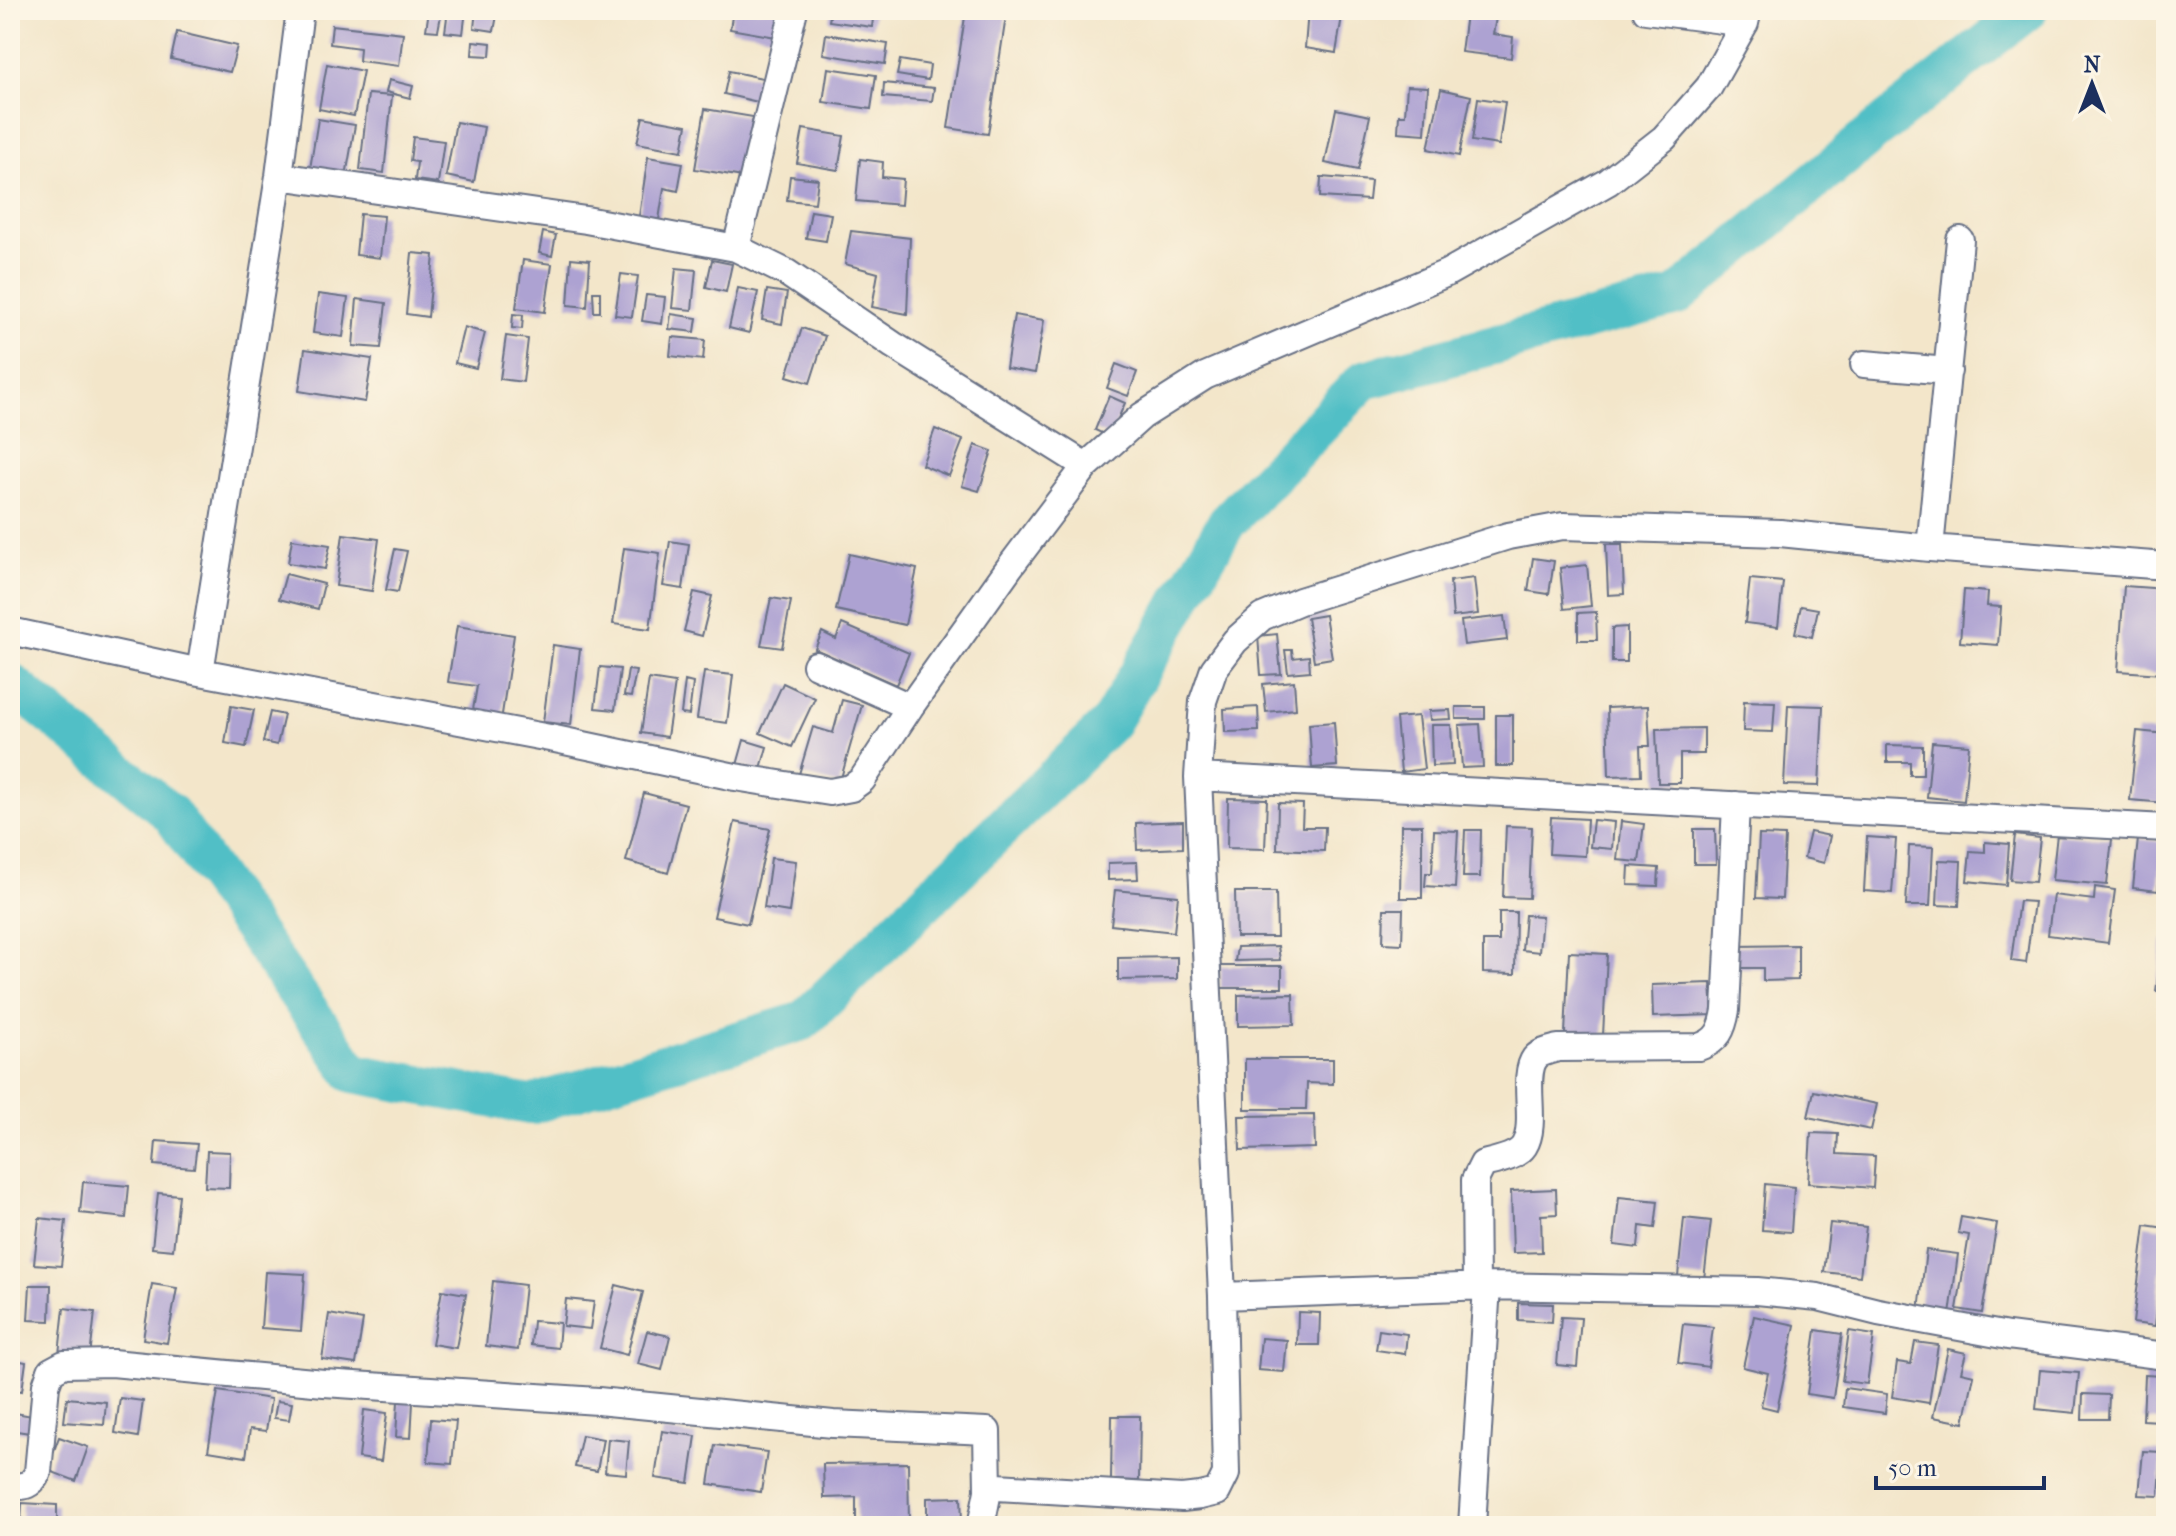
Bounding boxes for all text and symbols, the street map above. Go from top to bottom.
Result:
north arrow [2052,44,2132,124]
text: N [2084,52,2101,78]
scale bar [1876,1440,2044,1490]
text: 50 m [1888,1454,1937,1482]

